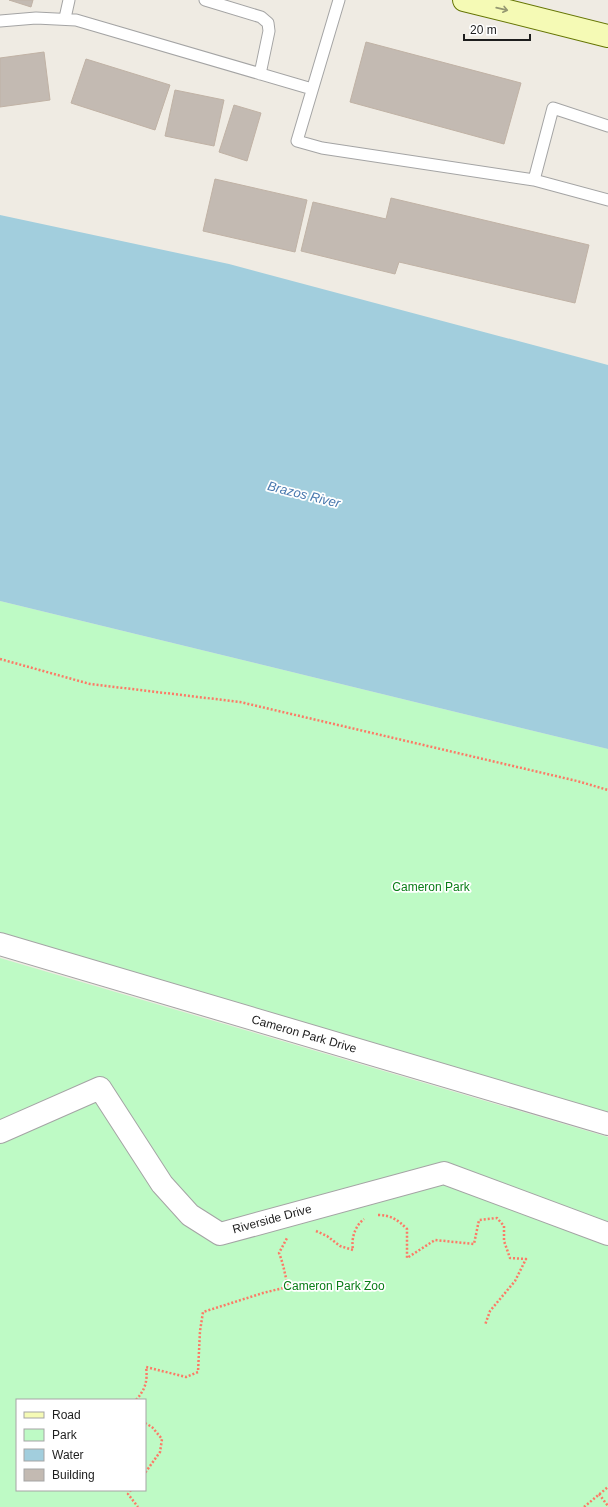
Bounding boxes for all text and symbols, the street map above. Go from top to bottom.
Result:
one-way arrow [495,5,508,13]
scale bar [464,16,530,42]
text: 20 m [470,23,497,37]
water label: Brazos River [266,478,342,511]
park label: Cameron Park [392,880,471,894]
street label: Cameron Park Drive [250,1012,358,1056]
street label: Riverside Drive [231,1202,313,1236]
park label: Cameron Park Zoo [283,1279,385,1293]
legend [16,1399,146,1491]
text: Road [52,1408,81,1422]
text: Park [52,1428,78,1442]
text: Water [52,1448,84,1462]
text: Building [52,1468,95,1482]

